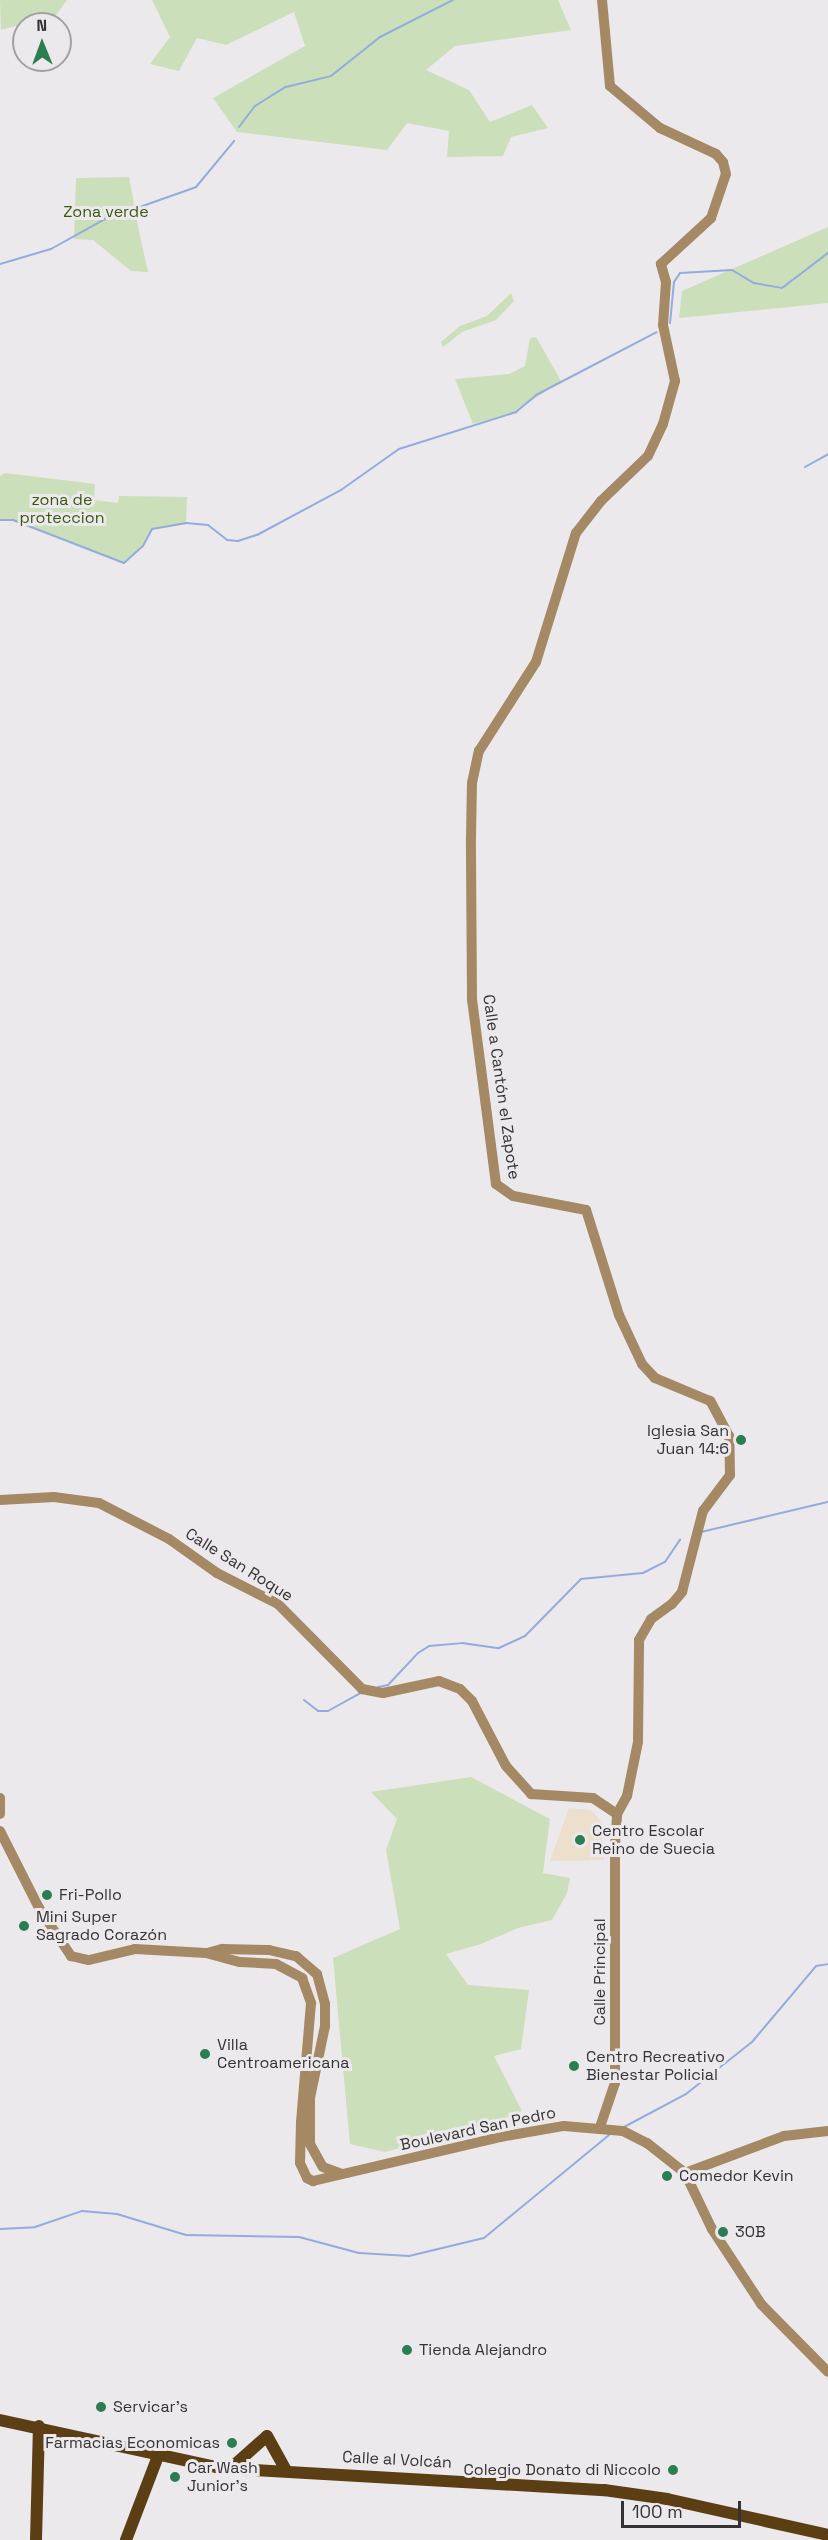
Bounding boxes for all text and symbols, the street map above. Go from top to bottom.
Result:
north arrow [12,12,72,72]
text: N [36,15,47,36]
park label: Zona verde [63,202,149,222]
park label: zona de proteccion [20,490,104,528]
street label: Calle a Cantón el Zapote [479,993,523,1181]
place label: Iglesia San Juan 14:6 [647,1421,729,1459]
marker: Iglesia San Juan 14:6 [734,1433,748,1447]
street label: Calle San Roque [182,1524,296,1606]
place label: Centro Escolar Reino de Suecia [592,1821,715,1859]
marker: Centro Escolar Reino de Suecia [573,1833,587,1847]
place label: Fri-Pollo [59,1885,122,1905]
marker: Fri-Pollo [40,1888,54,1902]
place label: Mini Super Sagrado Corazón [36,1907,167,1945]
street label: Calle Principal [590,1918,610,2026]
marker: Mini Super Sagrado Corazón [17,1919,31,1933]
place label: Villa Centroamericana [217,2035,349,2073]
marker: Villa Centroamericana [198,2047,212,2061]
place label: Centro Recreativo Bienestar Policial [586,2047,725,2085]
marker: Centro Recreativo Bienestar Policial [567,2059,581,2073]
street label: Boulevard San Pedro [398,2103,558,2155]
place label: Comedor Kevin [679,2166,794,2186]
marker: Comedor Kevin [660,2169,674,2183]
place label: 30B [735,2222,765,2242]
marker: 30B [716,2225,730,2239]
place label: Tienda Alejandro [419,2340,547,2360]
marker: Tienda Alejandro [400,2343,414,2357]
place label: Servicar's [113,2397,188,2417]
marker: Servicar's [94,2400,108,2414]
place label: Farmacias Economicas [45,2433,220,2453]
marker: Farmacias Economicas [225,2436,239,2450]
street label: Calle al Volcán [342,2448,452,2472]
place label: Car Wash Junior's [187,2458,258,2496]
place label: Colegio Donato di Niccolo [463,2460,661,2480]
marker: Colegio Donato di Niccolo [666,2463,680,2477]
marker: Car Wash Junior's [168,2470,182,2484]
scale bar [624,2489,744,2527]
text: 100 m [632,2500,683,2523]

